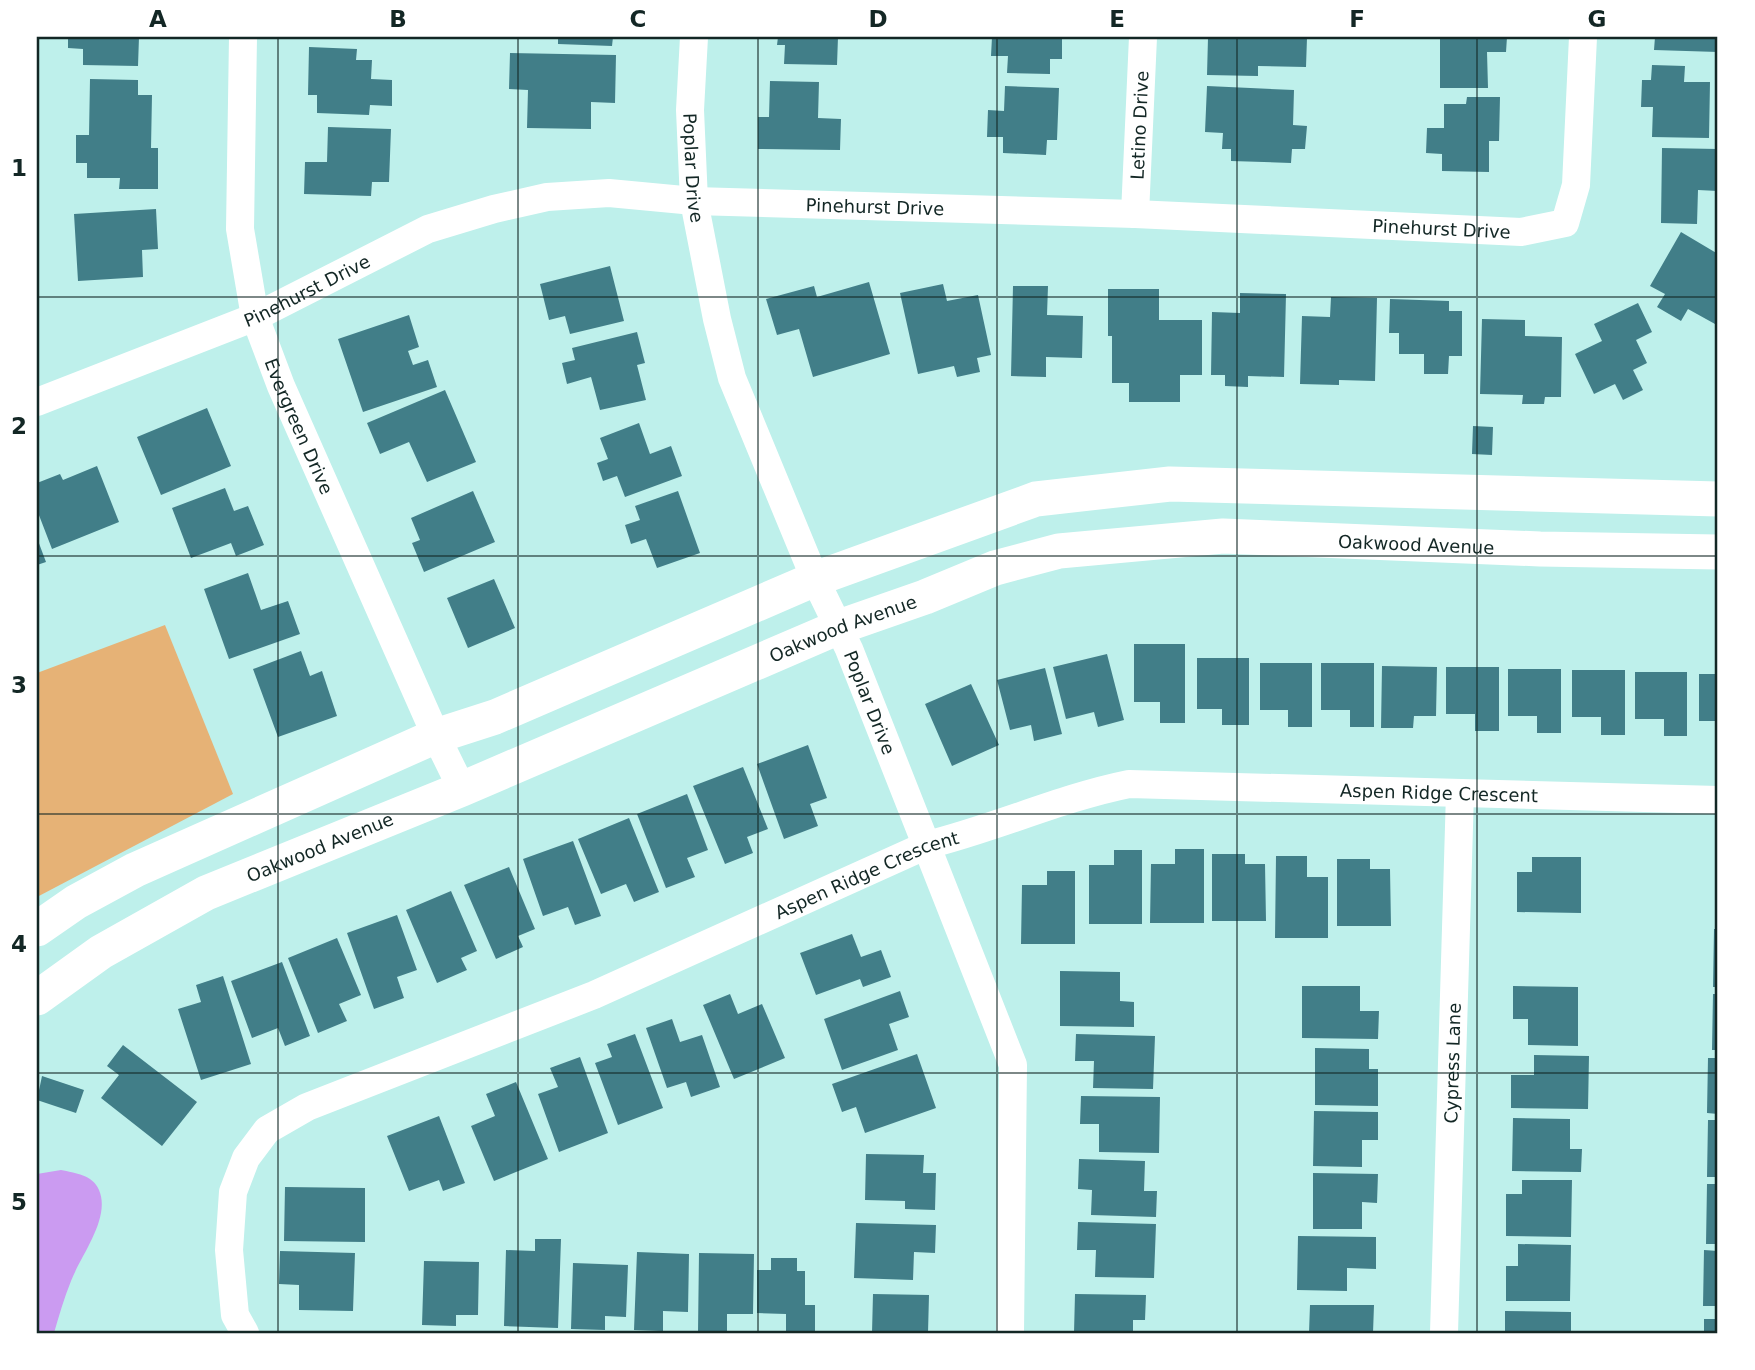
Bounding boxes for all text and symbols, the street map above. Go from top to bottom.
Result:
text: A [149,6,167,32]
text: B [389,6,407,32]
text: C [630,6,646,32]
text: D [868,6,888,32]
text: E [1109,6,1125,32]
text: F [1349,6,1365,32]
text: G [1588,6,1606,32]
street label: Letino Drive [1126,70,1152,180]
street label: Poplar Drive [680,112,708,224]
text: 1 [11,155,27,181]
street label: Pinehurst Drive [806,194,945,219]
street label: Pinehurst Drive [1372,215,1511,242]
street label: Pinehurst Drive [241,250,373,331]
street label: Evergreen Drive [261,355,338,497]
text: 2 [11,413,27,439]
street label: Oakwood Avenue [1338,530,1495,558]
street label: Oakwood Avenue [766,590,919,666]
street label: Poplar Drive [840,647,900,757]
text: 3 [11,672,27,698]
street label: Aspen Ridge Crescent [1340,779,1538,806]
street label: Oakwood Avenue [243,808,396,886]
street label: Aspen Ridge Crescent [771,826,961,923]
text: 4 [11,931,27,957]
street label: Cypress Lane [1440,1002,1464,1124]
text: 5 [11,1189,27,1215]

